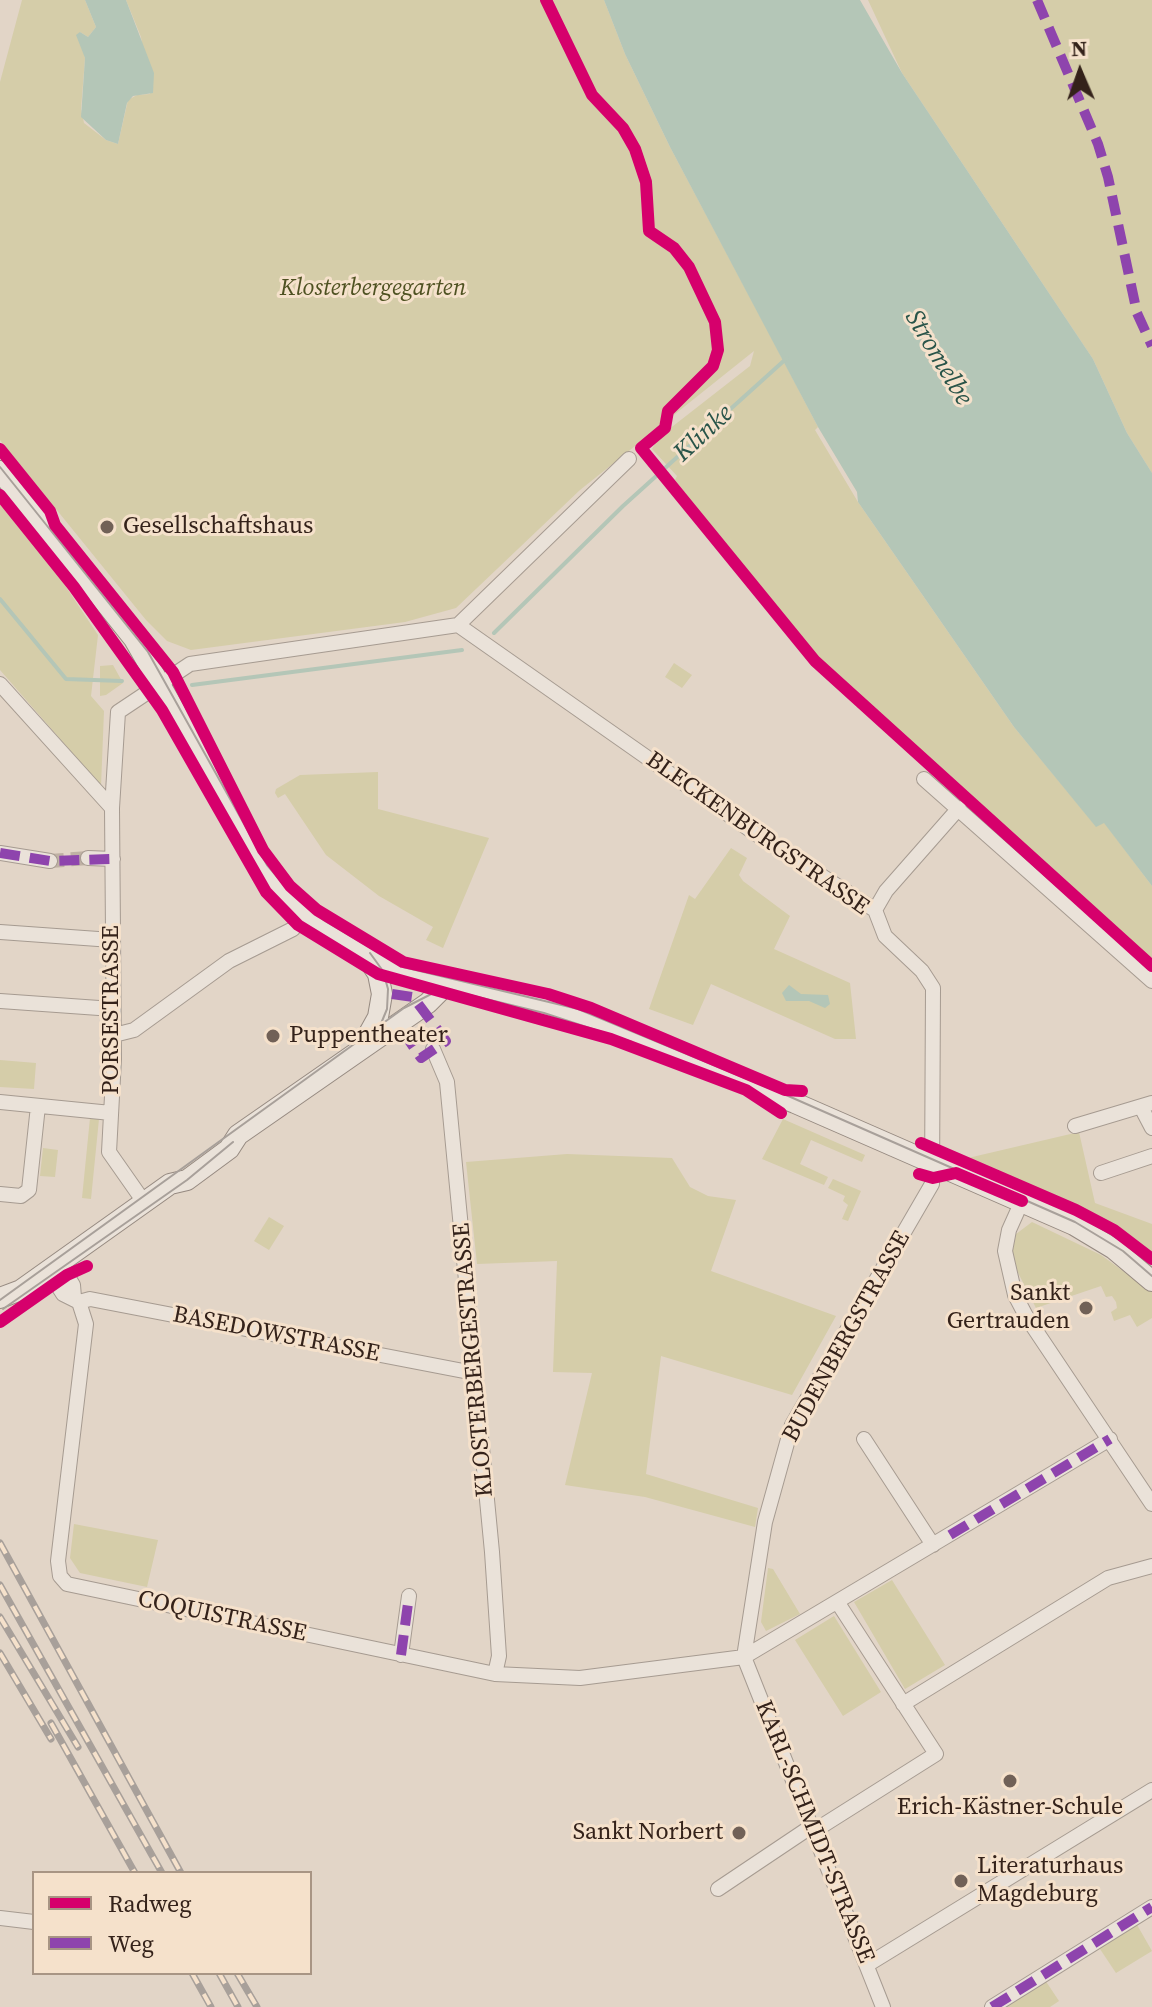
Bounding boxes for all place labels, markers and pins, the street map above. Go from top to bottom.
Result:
place label: Gesellschaftshaus [123,513,314,541]
marker: Gesellschaftshaus [98,518,116,536]
place label: Puppentheater [289,1022,448,1050]
marker: Puppentheater [264,1027,282,1045]
place label: Sankt Gertrauden [947,1280,1070,1336]
marker: Sankt Gertrauden [1077,1299,1095,1317]
marker: Erich-Kästner-Schule [1001,1772,1019,1790]
place label: Erich-Kästner-Schule [897,1794,1123,1822]
place label: Sankt Norbert [573,1819,723,1847]
marker: Sankt Norbert [730,1824,748,1842]
place label: Literaturhaus Magdeburg [977,1853,1123,1909]
marker: Literaturhaus Magdeburg [952,1872,970,1890]

